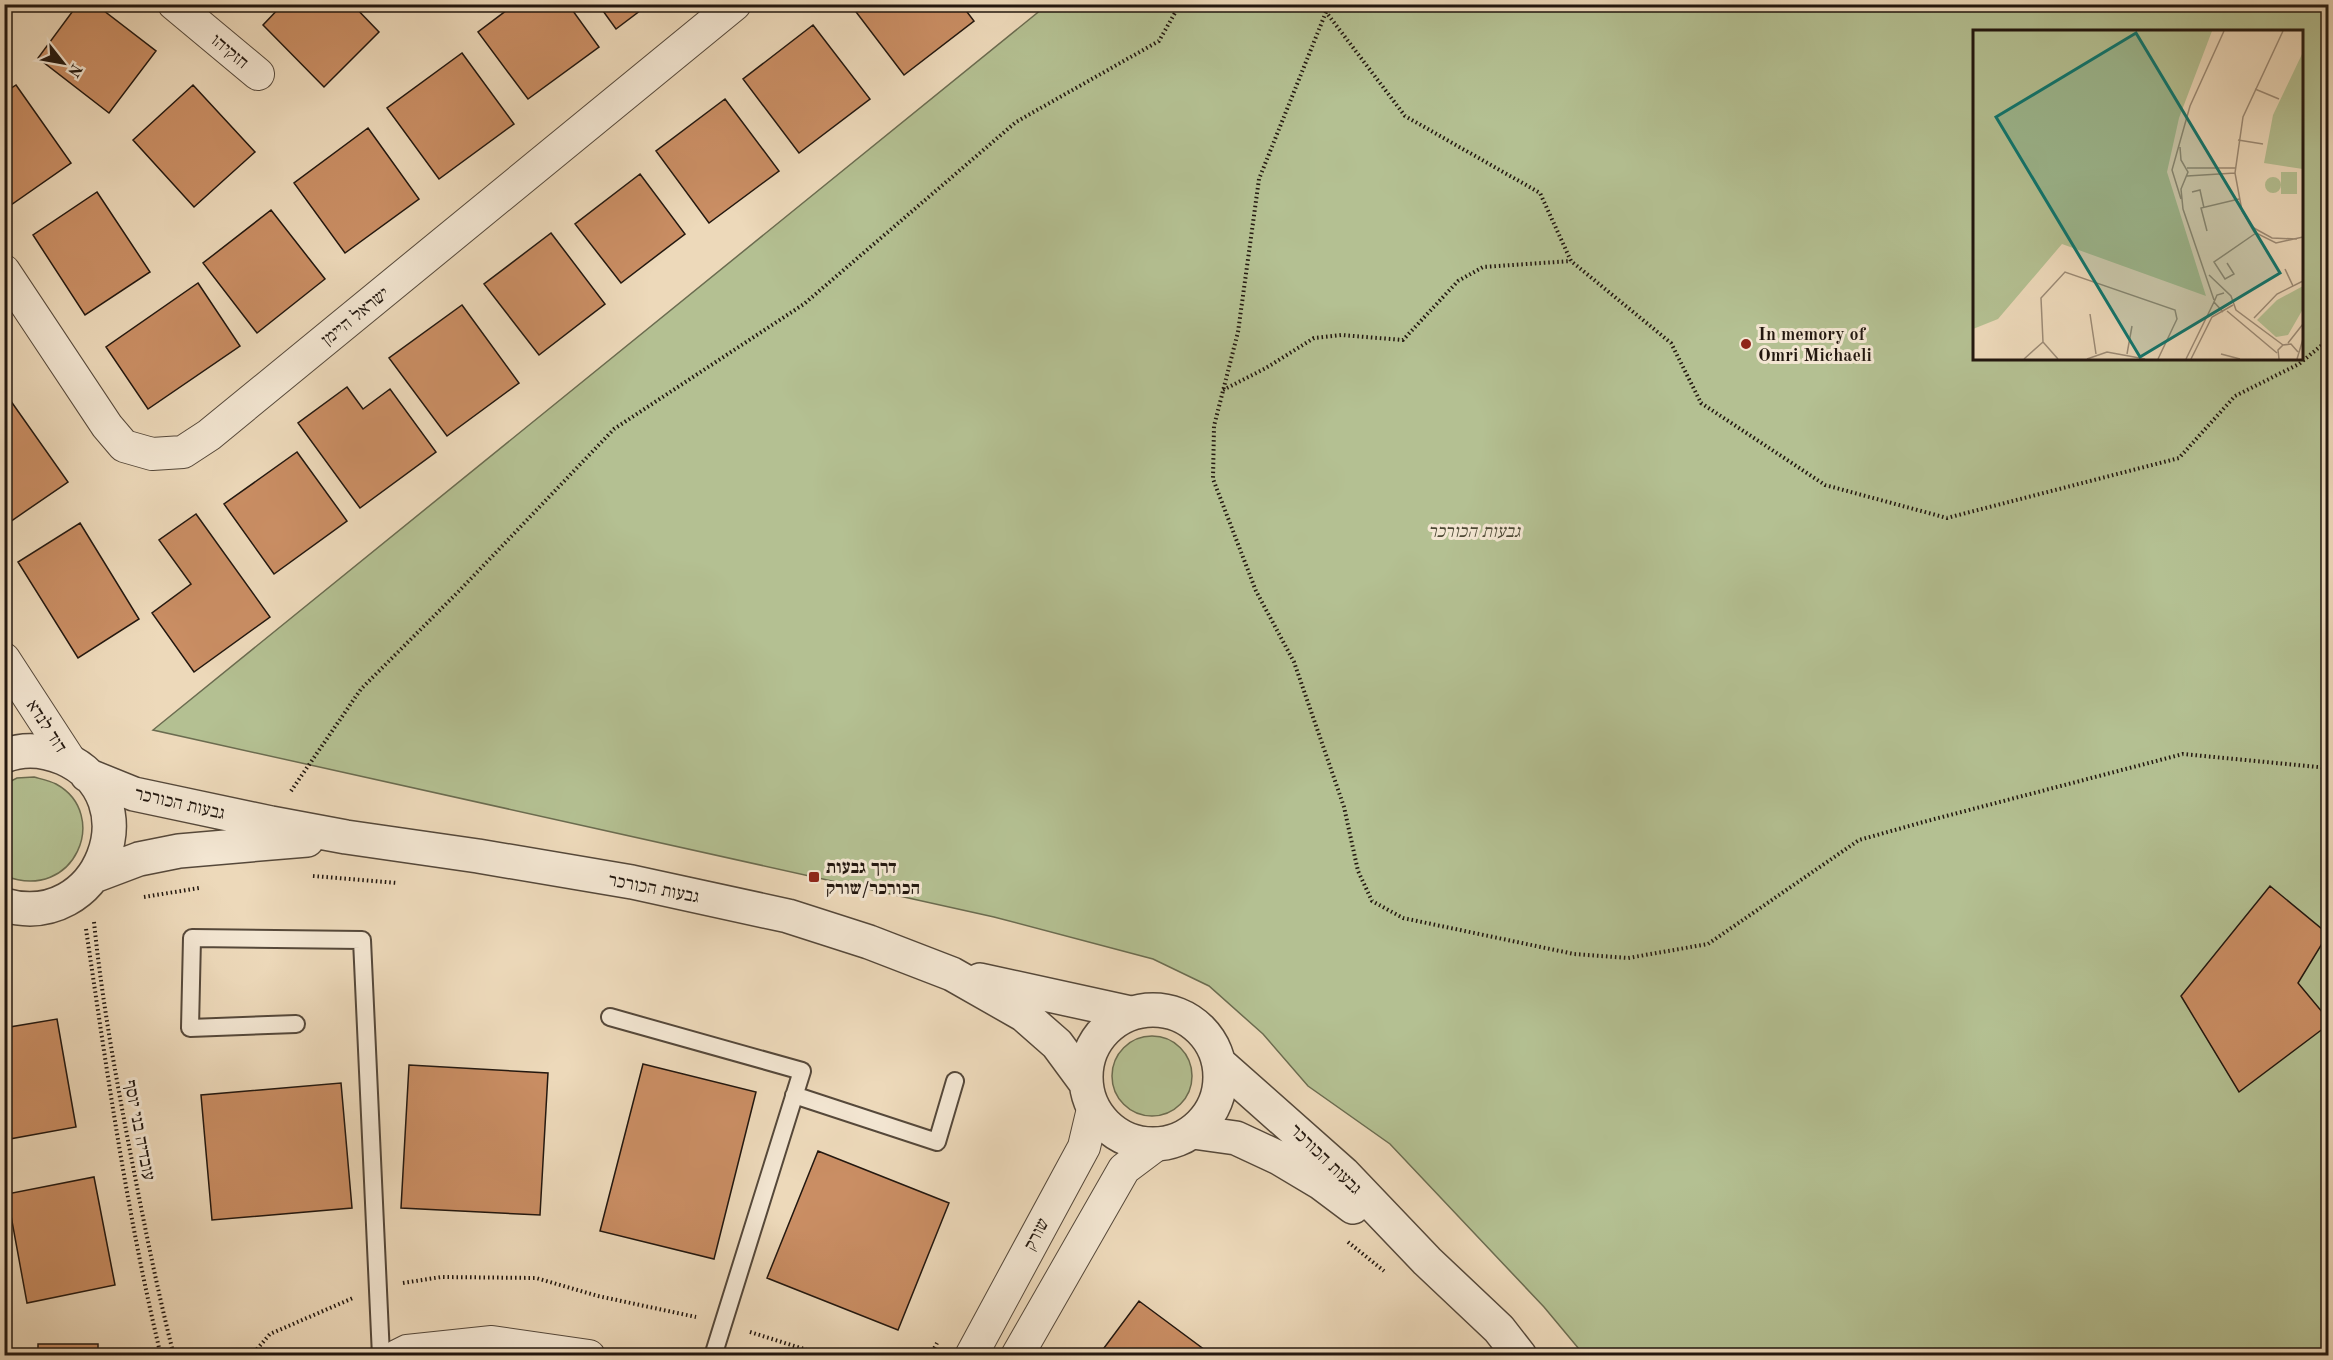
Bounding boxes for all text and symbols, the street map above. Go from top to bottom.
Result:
inset map [1973,30,2303,360]
street label: חזקיהו [207,31,252,72]
north arrow [33,33,93,93]
text: N [64,60,84,80]
street label: ישראל היימן [318,283,393,349]
place label: In memory of Omri Michaeli [1758,326,1872,365]
marker: In memory of Omri Michaeli [1739,337,1753,351]
park label: גבעות הכורכר [1428,523,1521,541]
street label: דוד לנדא [23,697,71,756]
street label: גבעות הכורכר [133,785,227,823]
place label: דרך גבעות הכורכר/שורק [826,859,920,898]
marker: דרך גבעות הכורכר/שורק [807,870,821,884]
street label: גבעות הכורכר [607,871,701,907]
street label: עובדיה בני יוסף [120,1079,158,1182]
street label: גבעות הכורכר [1286,1121,1365,1198]
street label: שורק [1021,1215,1053,1254]

